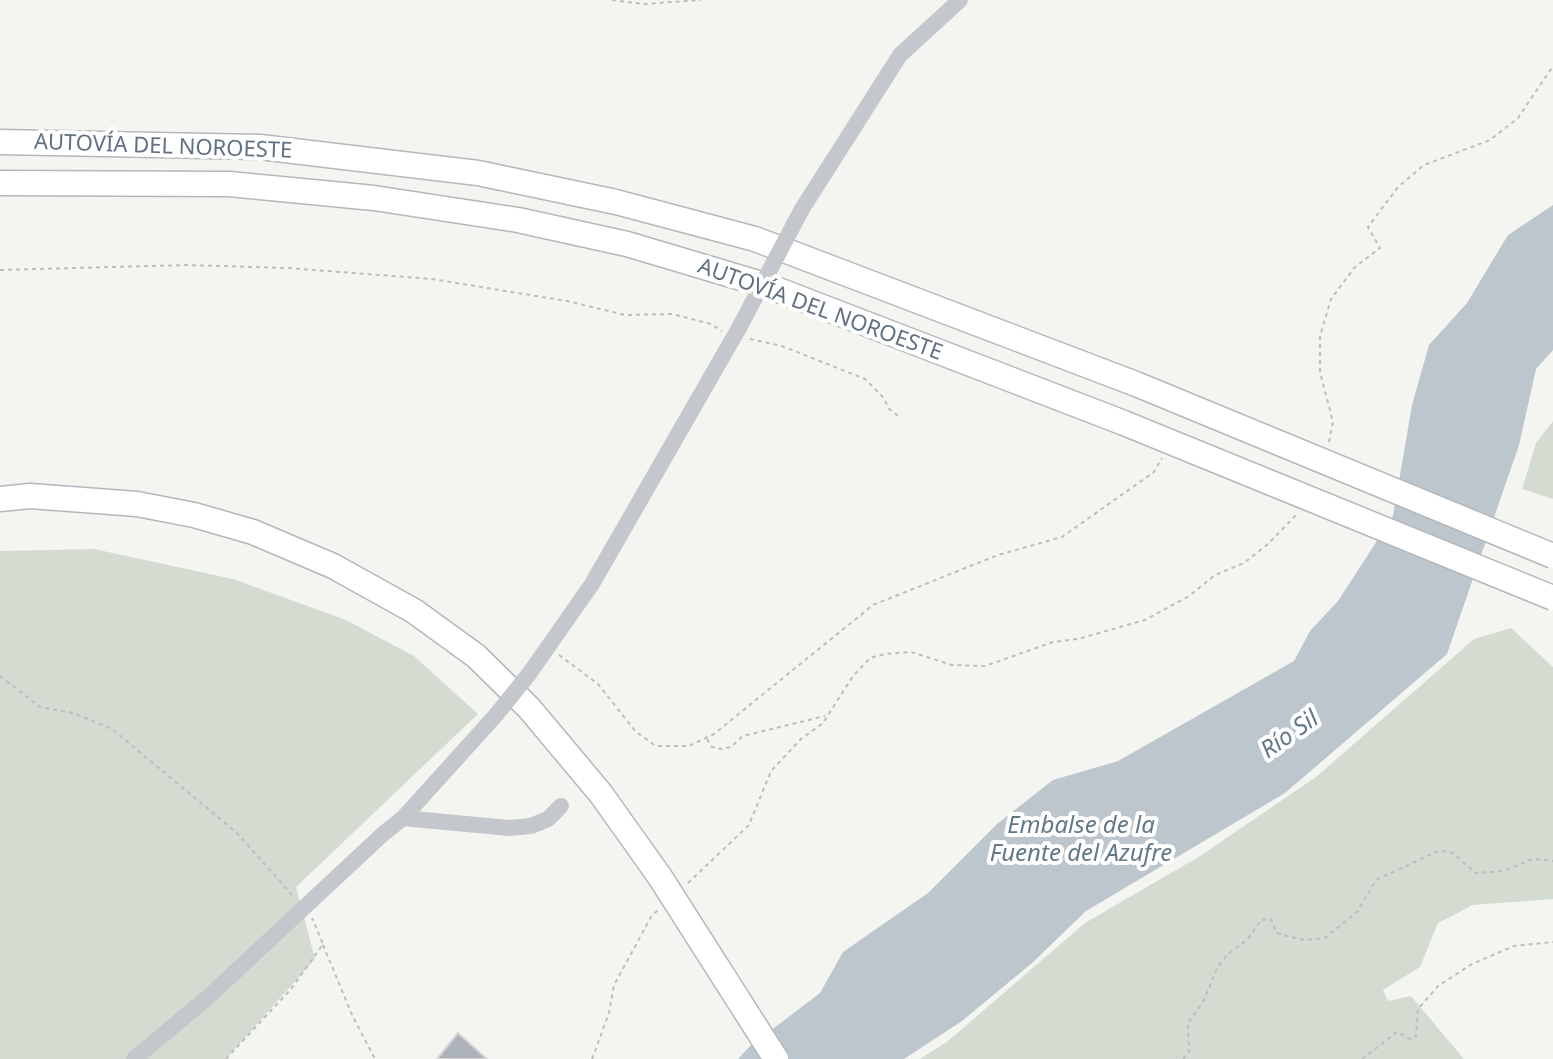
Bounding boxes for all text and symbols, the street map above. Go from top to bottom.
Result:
street label: AUTOVÍA DEL NOROESTE [33,129,293,165]
street label: AUTOVÍA DEL NOROESTE [694,253,946,367]
water label: Río Sil [1255,705,1325,765]
water label: Embalse de la Fuente del Azufre [990,812,1172,868]

